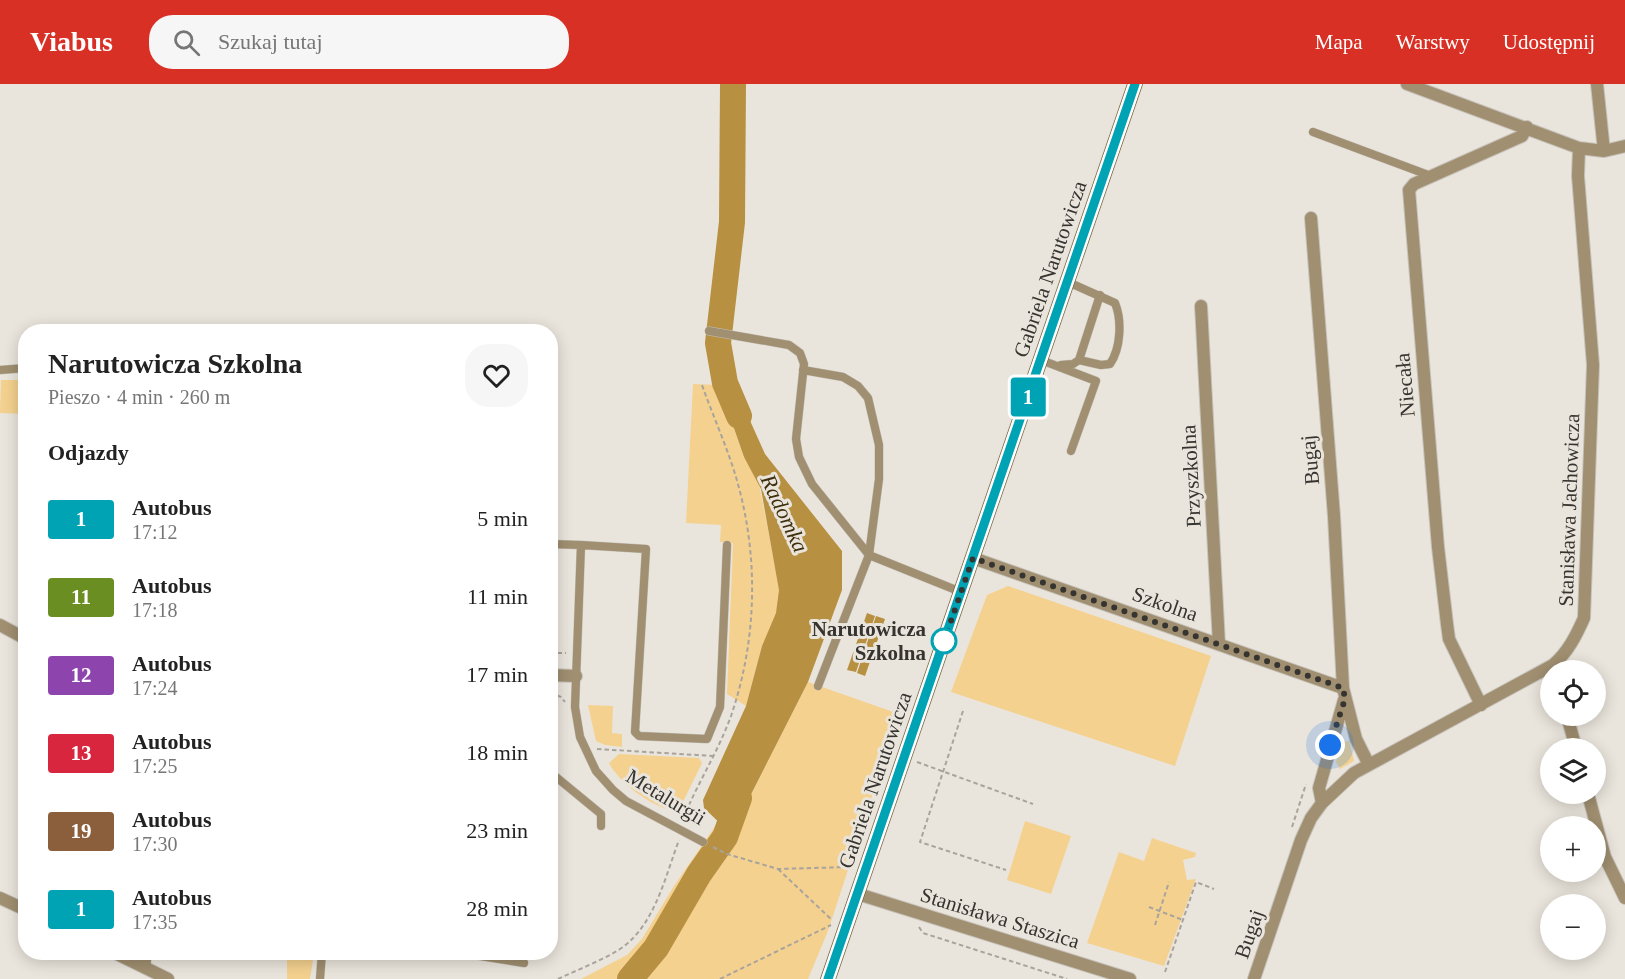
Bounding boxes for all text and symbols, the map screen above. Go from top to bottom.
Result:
search box [149,15,569,69]
text: Viabus [30,26,113,57]
icon: search [170,26,203,59]
text: Szukaj tutaj [218,29,323,54]
text: Mapa [1315,30,1363,54]
text: Warstwy [1396,30,1470,54]
text: Udostępnij [1503,30,1595,54]
street label: Gabriela Narutowicza [1009,177,1092,360]
button: heart [465,344,528,407]
text: Narutowicza Szkolna [48,348,302,379]
street label: Niecała [1390,351,1420,418]
line badge: 1 [1008,378,1048,416]
text: 1 [1023,385,1033,409]
text: Pieszo · 4 min · 260 m [48,386,230,408]
street label: Stanisława Jachowicza [1554,412,1584,607]
street label: Przyszkolna [1176,423,1206,528]
street label: Bugaj [1296,434,1324,486]
text: Odjazdy [48,440,129,465]
water label: Radomka [755,469,813,556]
text: Autobus [132,495,211,520]
text: 5 min [477,506,528,531]
text: 1 [76,507,86,531]
text: 17:12 [132,521,178,543]
text: Autobus [132,573,211,598]
street label: Szkolna [1129,582,1202,627]
text: 11 min [467,584,528,609]
text: 11 [71,585,91,609]
text: 17:18 [132,599,178,621]
place label: Narutowicza Szkolna [812,617,926,665]
marker: Narutowicza Szkolna [931,628,957,654]
text: Autobus [132,651,211,676]
map controls [1540,660,1606,960]
button: locate [1540,660,1606,726]
text: 17 min [466,662,528,687]
text: 12 [71,663,92,687]
text: 17:24 [132,677,178,699]
street label: Gabriela Narutowicza [834,688,917,871]
text: Autobus [132,729,211,754]
your location [1315,730,1345,760]
button: layers [1540,738,1606,804]
text: 18 min [466,740,528,765]
text: 13 [71,741,92,765]
text: 17:25 [132,755,178,777]
street label: Metalurgii [622,764,710,830]
text: Autobus [132,807,211,832]
button: + [1540,816,1606,882]
text: 23 min [466,818,528,843]
text: 19 [71,819,92,843]
text: 17:30 [132,833,178,855]
street label: Stanisława Staszica [918,882,1083,954]
text: Autobus [132,885,211,910]
button: − [1540,894,1606,960]
text: 28 min [466,896,528,921]
text: 1 [76,897,86,921]
street label: Bugaj [1229,906,1269,962]
text: 17:35 [132,911,178,933]

